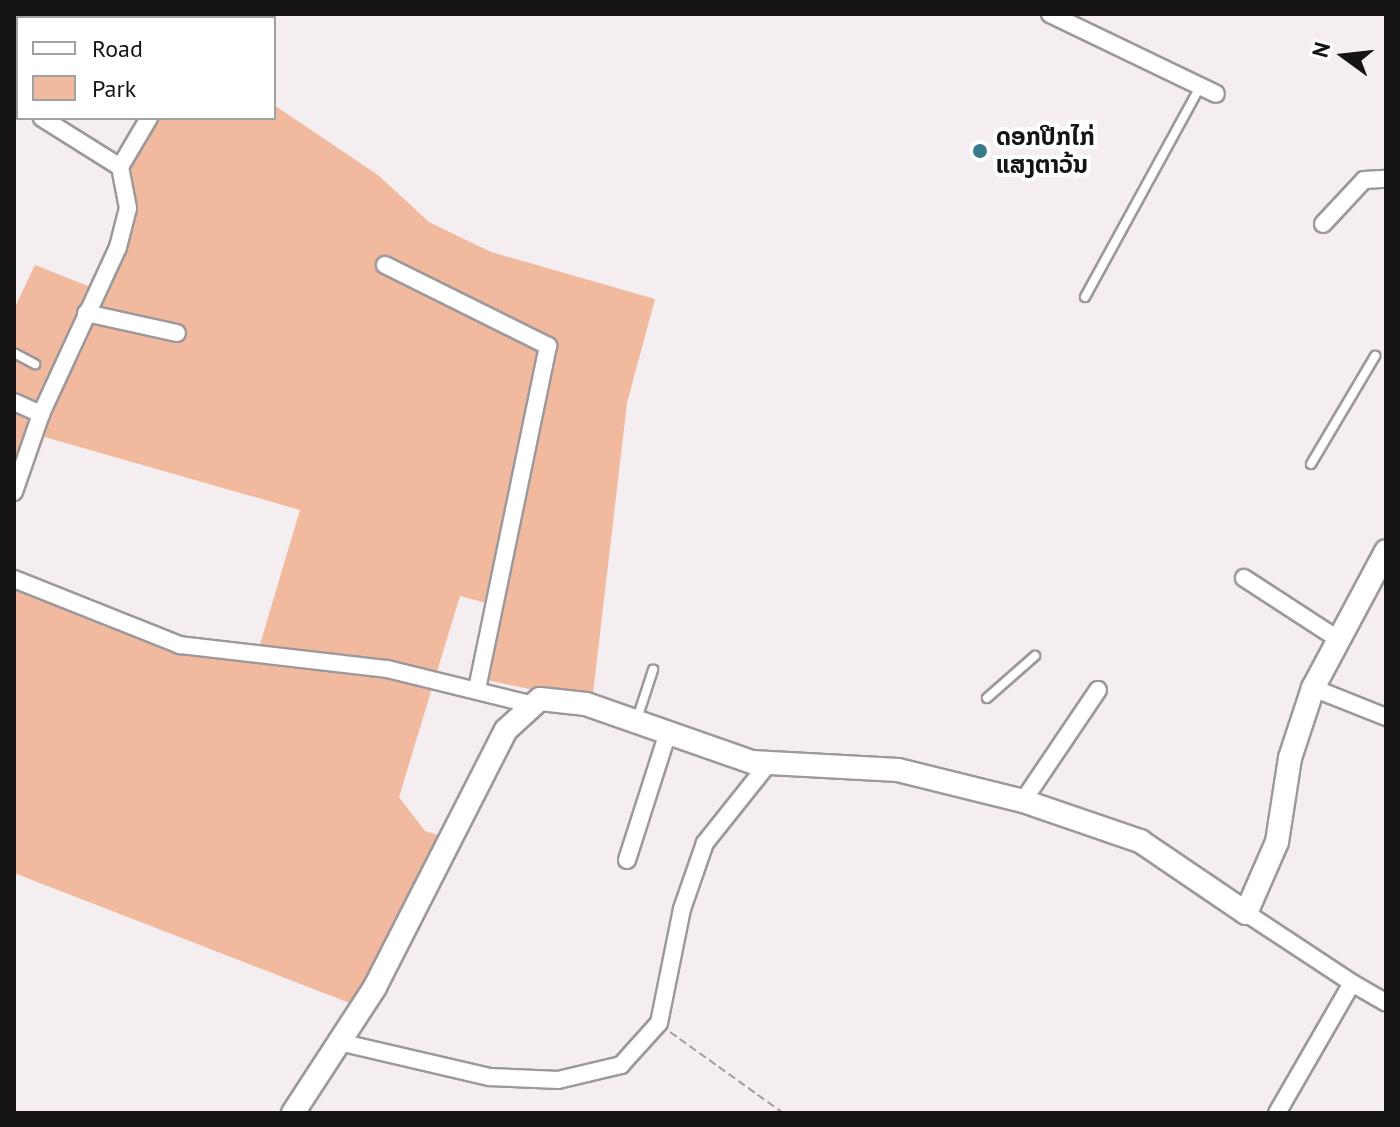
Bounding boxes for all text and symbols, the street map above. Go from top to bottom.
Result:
legend [16,16,276,120]
north arrow [1304,16,1384,96]
text: Road [92,33,143,64]
text: N [1305,39,1336,60]
text: Park [92,73,136,104]
place label: ດອກປີກໄກ່ ແສງຕາວ້ນ [996,123,1095,179]
marker: ດອກປີກໄກ່ ແສງຕາວ້ນ [971,142,989,160]

